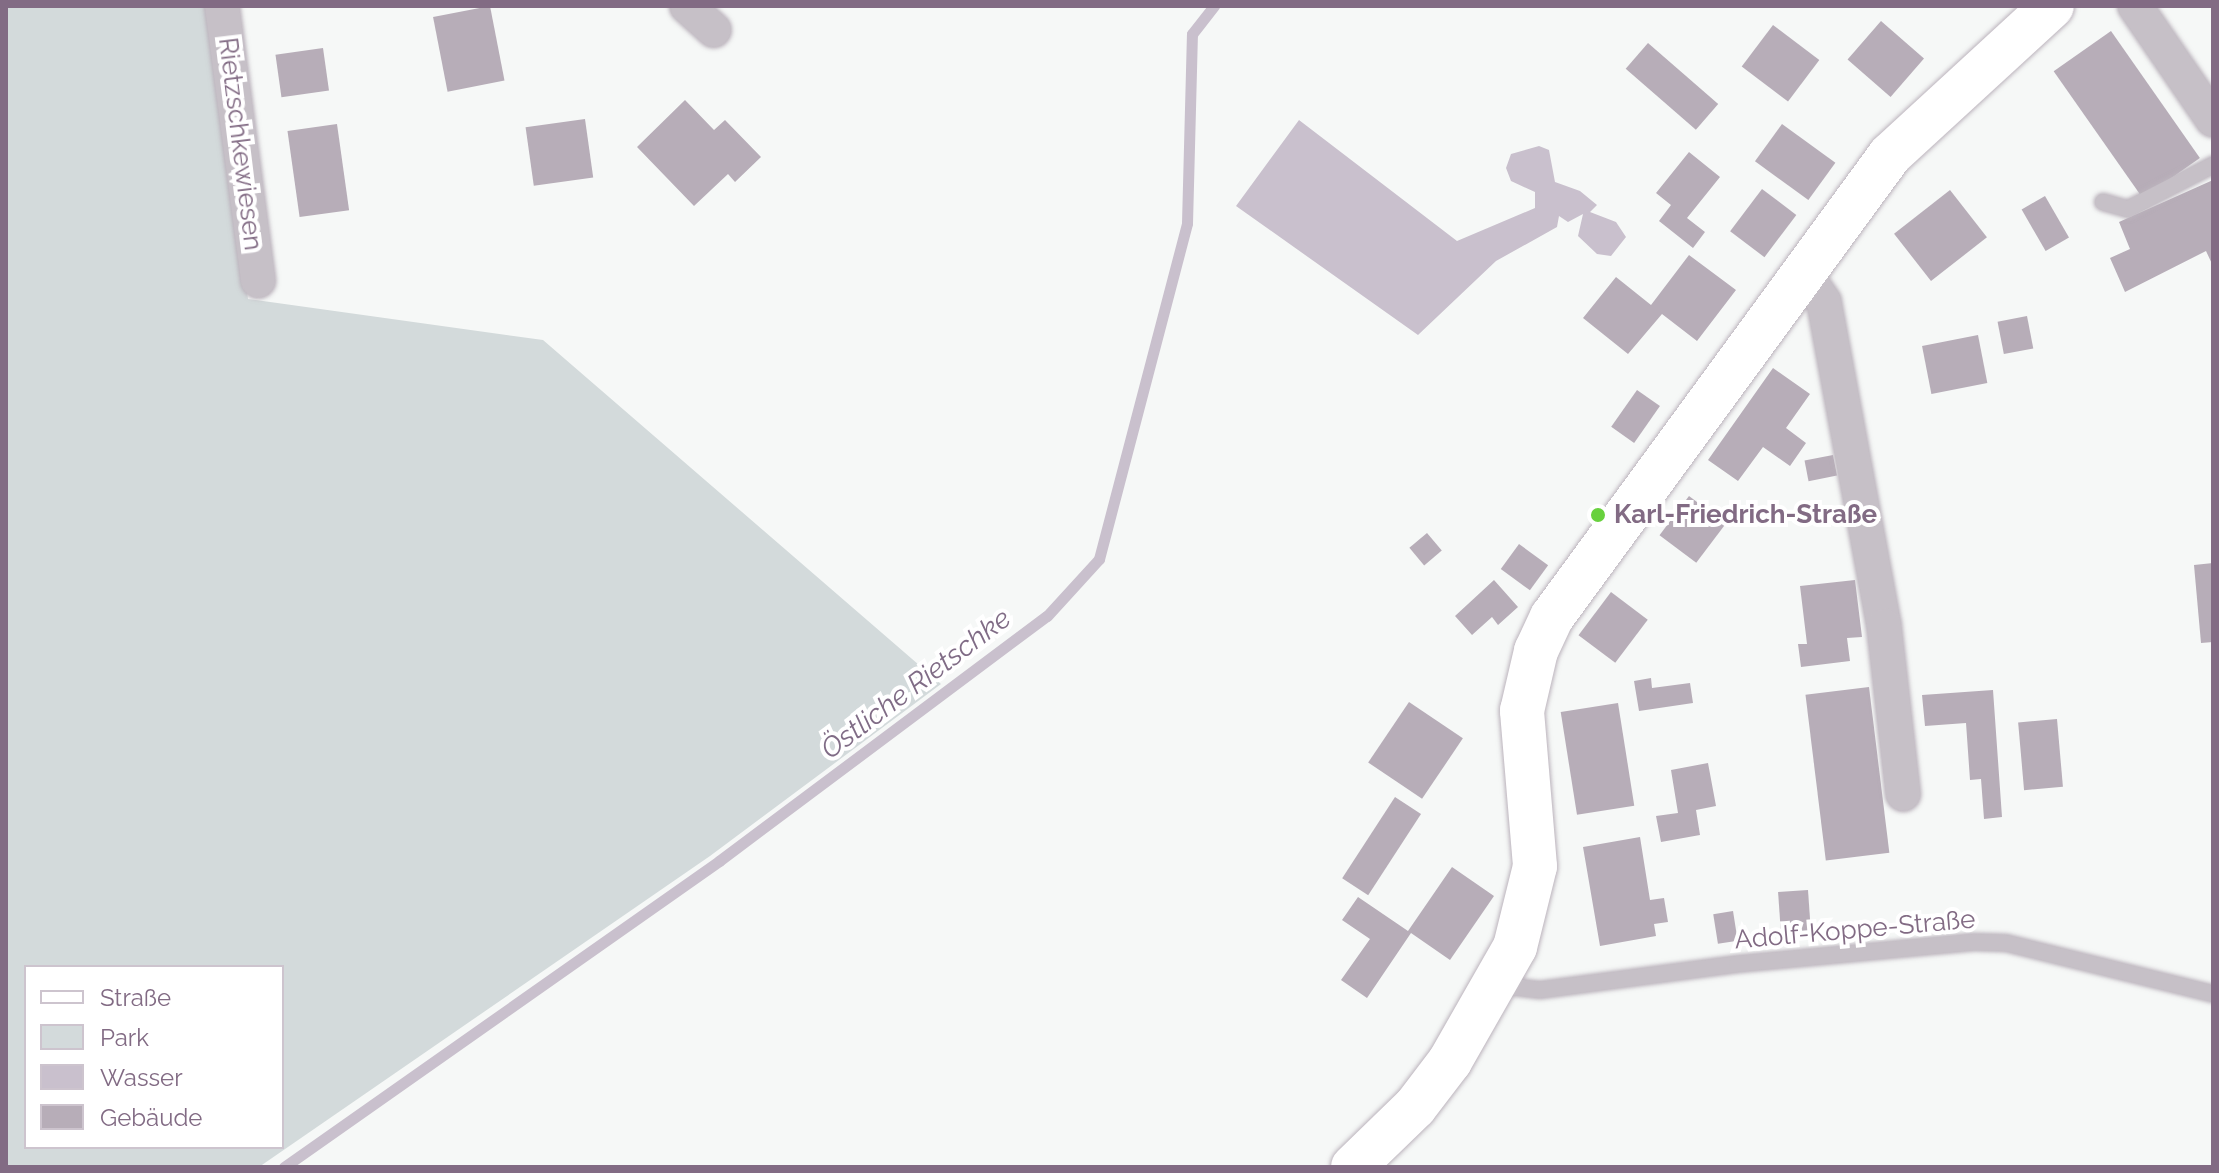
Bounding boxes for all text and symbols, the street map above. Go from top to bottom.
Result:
street label: Rietzschkewiesen [211,36,269,252]
place label: Karl-Friedrich-Straße [1614,499,1877,531]
marker: Karl-Friedrich-Straße [1589,506,1607,524]
water label: Östliche Rietschke [815,602,1017,766]
street label: Adolf-Koppe-Straße [1733,904,1977,956]
legend [24,965,284,1149]
text: Straße [100,983,171,1012]
text: Park [100,1023,149,1052]
text: Wasser [100,1063,183,1092]
text: Gebäude [100,1103,202,1132]

